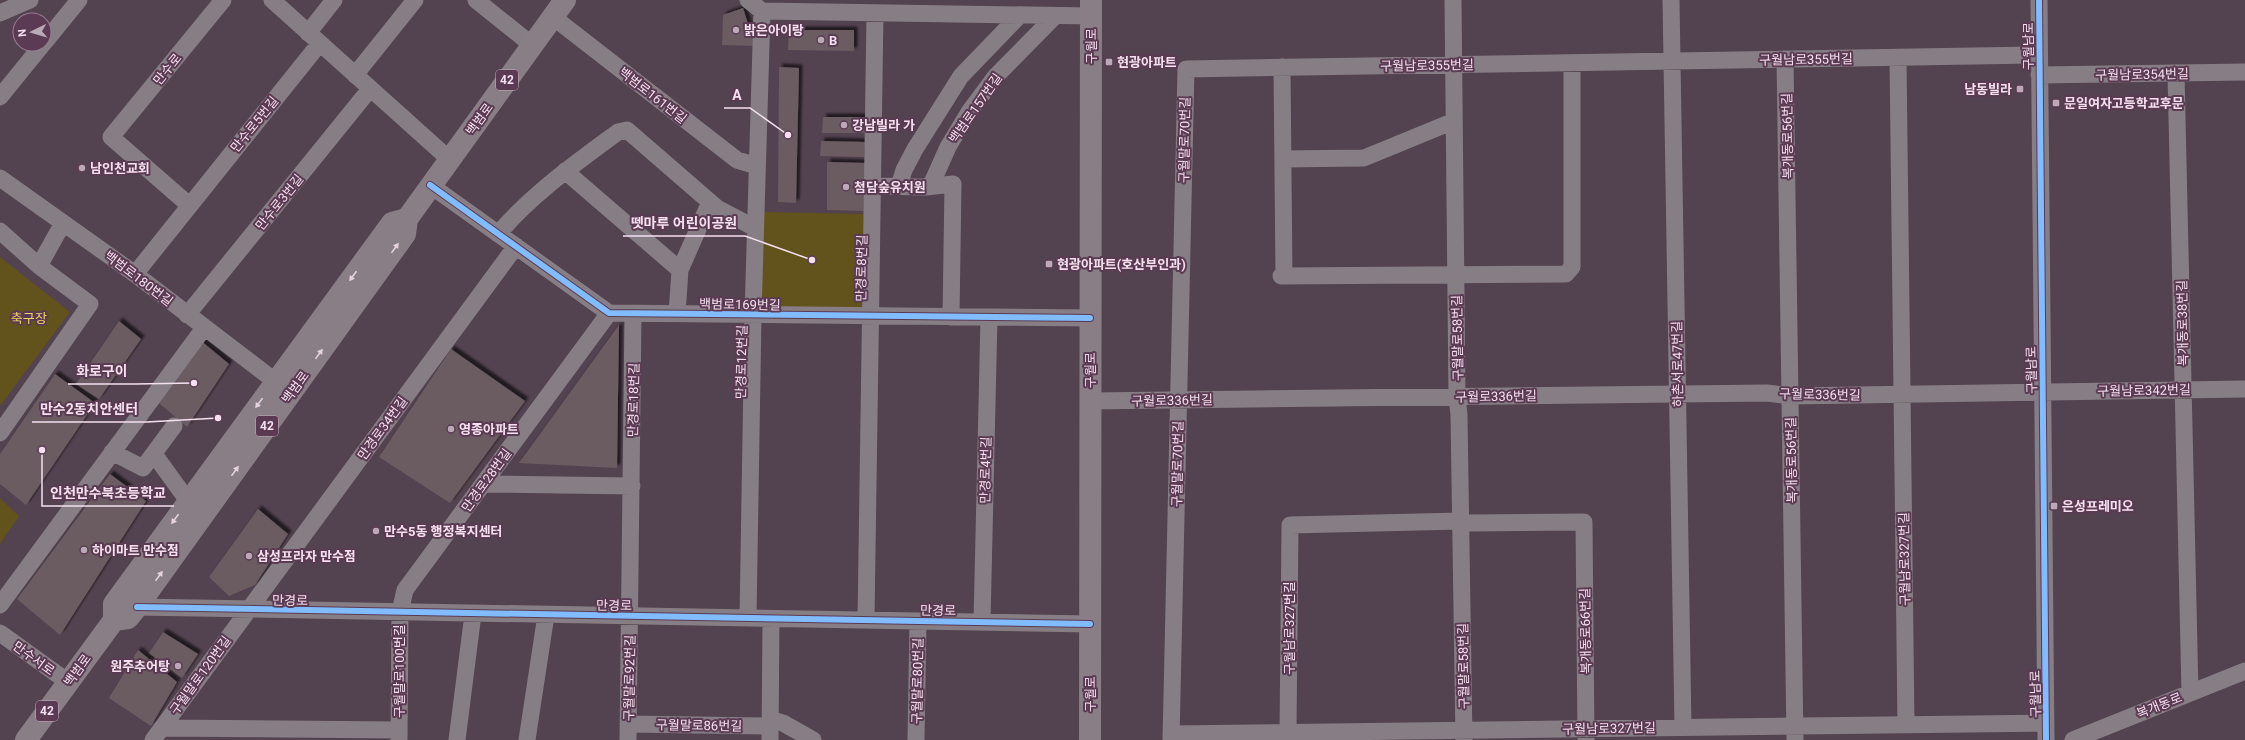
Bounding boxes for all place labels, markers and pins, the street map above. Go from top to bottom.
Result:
place label: 밝은아이랑 [744,23,804,38]
marker: 밝은아이랑 [731,25,741,35]
place label: B [829,33,837,48]
marker: B [816,35,826,45]
place label: 현광아파트 [1117,55,1177,70]
marker: 현광아파트 [1104,57,1114,67]
callout: A [724,82,750,108]
place label: 남동빌라 [1964,82,2012,97]
marker: 남동빌라 [2015,84,2025,94]
place label: 문일여자고등학교후문 [2064,96,2184,111]
marker: 문일여자고등학교후문 [2051,98,2061,108]
place label: 강남빌라 가 [852,118,915,133]
marker: 강남빌라 가 [839,120,849,130]
place label: 남인천교회 [90,161,150,176]
marker: 남인천교회 [77,163,87,173]
place label: 첨담숲유치원 [854,180,926,195]
marker: 첨담숲유치원 [841,182,851,192]
callout: 뗏마루 어린이공원 [623,210,745,236]
place label: 현광아파트(호산부인과) [1057,257,1186,272]
marker: 현광아파트(호산부인과) [1044,259,1054,269]
callout: 화로구이 [68,358,135,384]
callout: 만수2동치안센터 [32,396,147,422]
place label: 영종아파트 [459,422,519,437]
marker: 영종아파트 [446,424,456,434]
callout: 인천만수북초등학교 [42,480,174,506]
place label: 은성프레미오 [2062,499,2134,514]
marker: 은성프레미오 [2049,501,2059,511]
place label: 만수5동 행정복지센터 [384,524,502,539]
marker: 만수5동 행정복지센터 [371,526,381,536]
place label: 하이마트 만수점 [92,543,179,558]
marker: 하이마트 만수점 [79,545,89,555]
place label: 삼성프라자 만수점 [257,549,356,564]
marker: 삼성프라자 만수점 [244,551,254,561]
place label: 원주추어탕 [110,659,170,674]
marker: 원주추어탕 [173,661,183,671]

